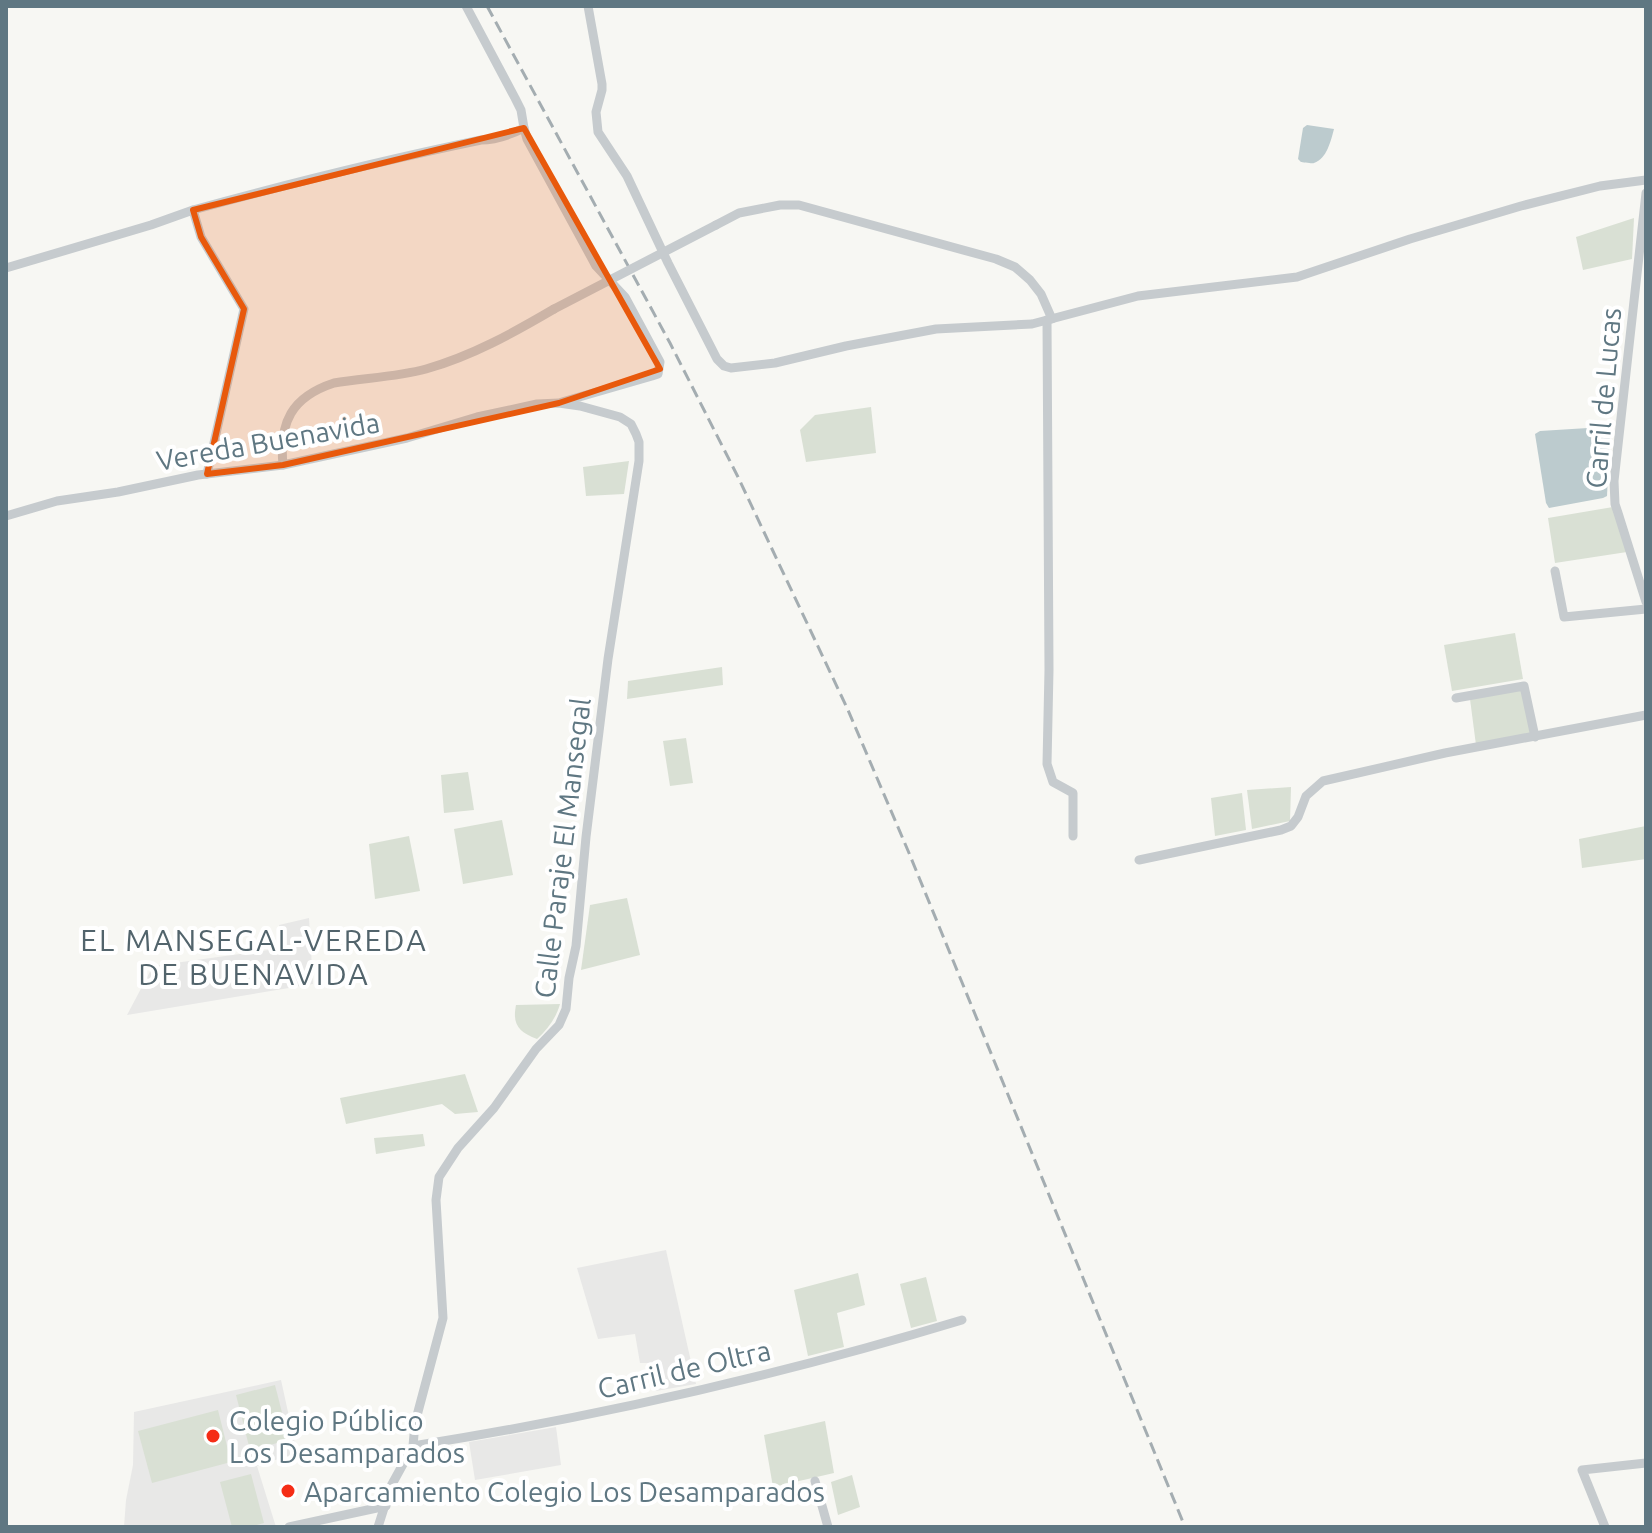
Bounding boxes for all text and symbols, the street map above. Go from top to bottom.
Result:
street label: Carril de Lucas [1580,306,1626,490]
street label: Vereda Buenavida [154,406,382,476]
street label: Calle Paraje El Mansegal [528,696,596,1000]
district label: EL MANSEGAL-VEREDA DE BUENAVIDA [80,923,428,991]
street label: Carril de Oltra [594,1334,774,1404]
place label: Colegio Público Los Desamparados [229,1405,465,1468]
marker: Colegio Público Los Desamparados [204,1427,222,1445]
place label: Aparcamiento Colegio Los Desamparados [304,1476,825,1507]
marker: Aparcamiento Colegio Los Desamparados [279,1482,297,1500]

